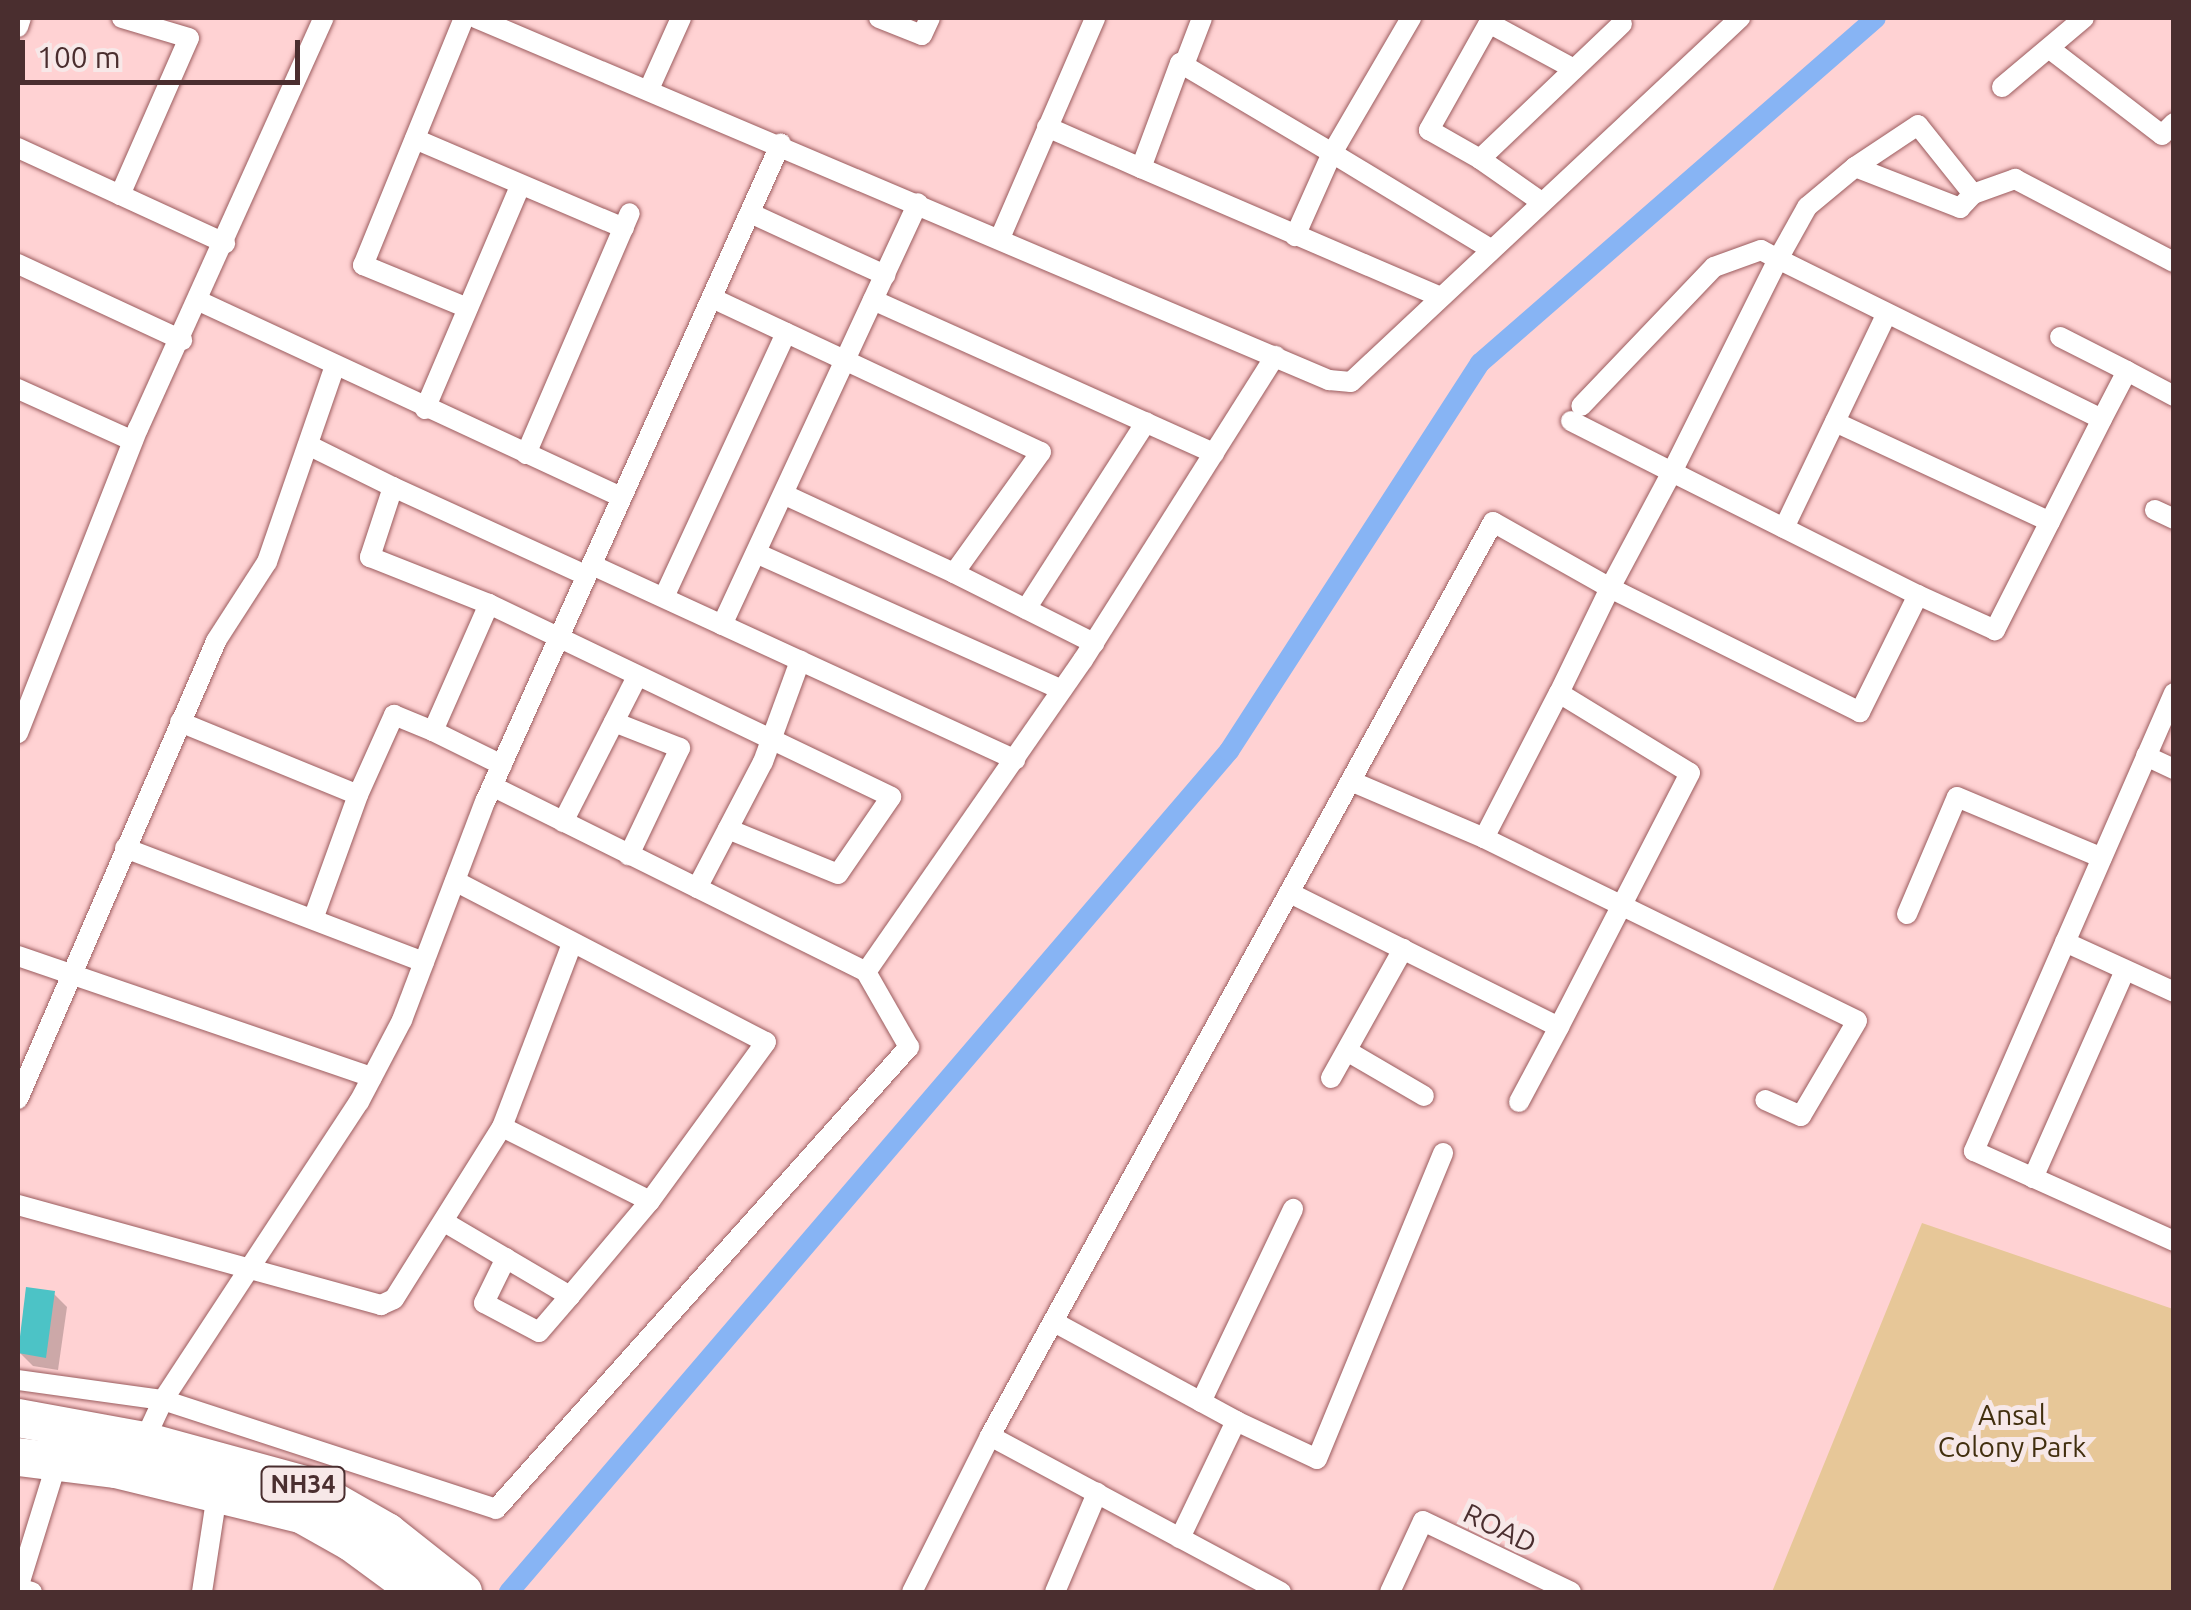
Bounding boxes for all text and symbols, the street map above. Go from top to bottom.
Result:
scale bar [25,20,305,82]
text: 100 m [37,40,121,74]
park label: Ansal Colony Park [1938,1398,2086,1464]
road number: NH34 [260,1464,346,1504]
street label: ROAD [1458,1496,1542,1560]

